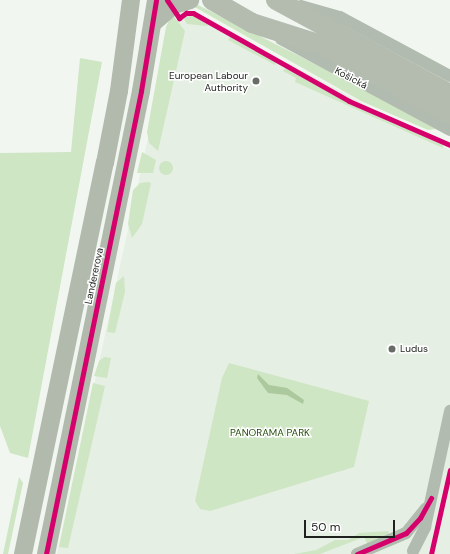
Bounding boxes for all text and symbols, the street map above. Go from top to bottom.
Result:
street label: Košická [333,64,369,92]
place label: European Labour Authority [169,69,248,92]
marker: European Labour Authority [251,76,261,86]
street label: Landererova [82,247,106,305]
place label: Ludus [400,343,428,355]
marker: Ludus [387,344,397,354]
park label: PANORAMA PARK [230,427,310,439]
scale bar [306,512,397,538]
text: 50 m [311,519,340,535]

